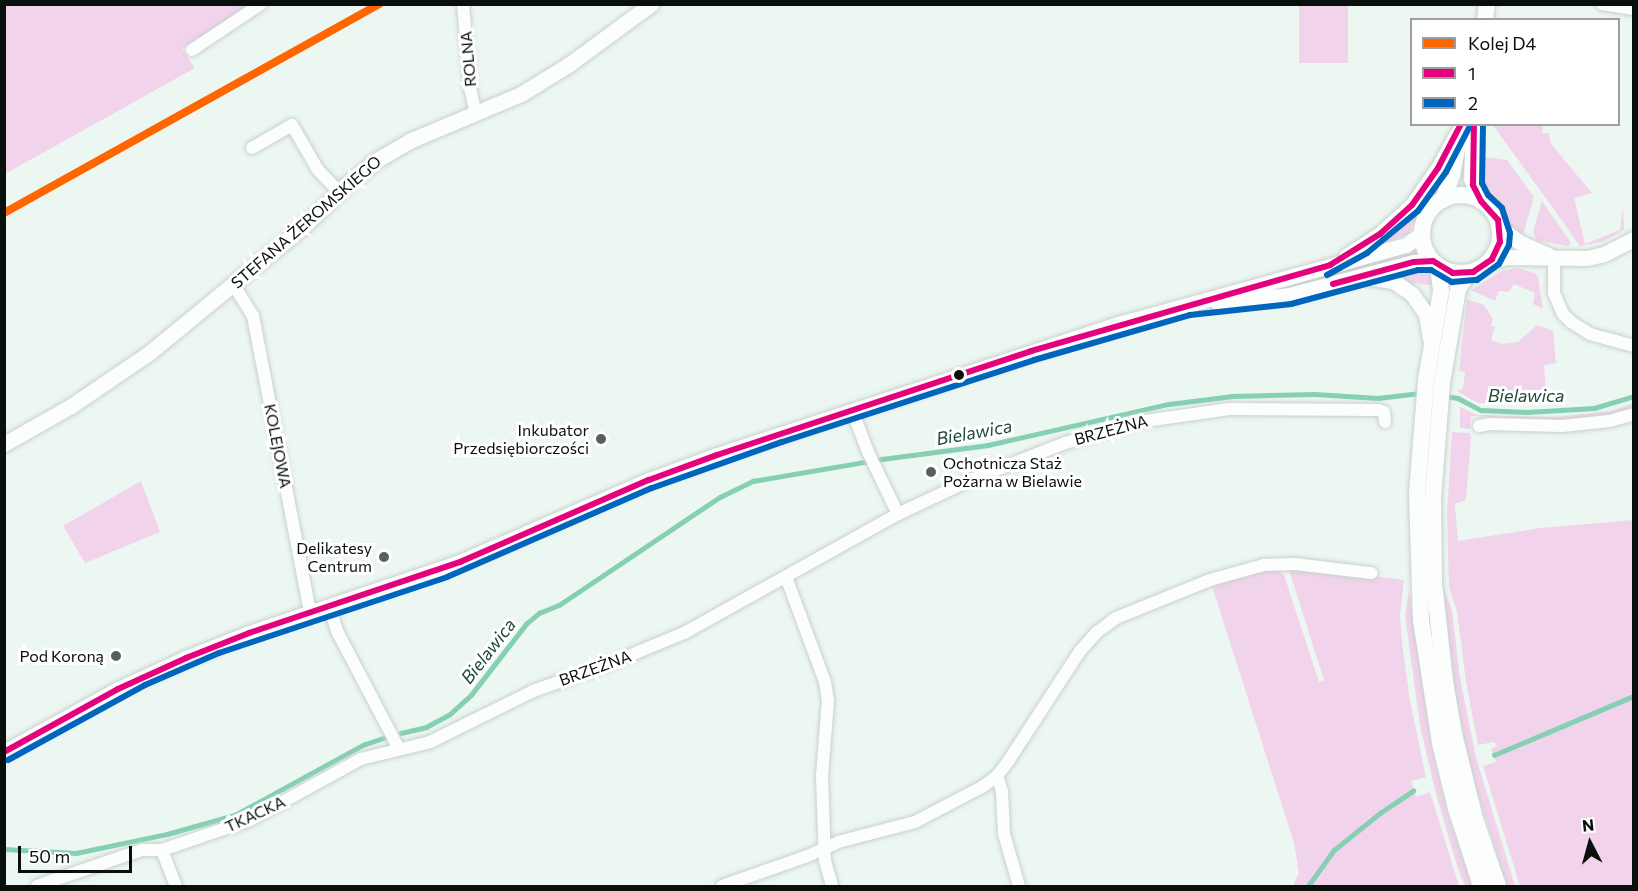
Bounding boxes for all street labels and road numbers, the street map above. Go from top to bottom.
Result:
street label: ROLNA [456,30,480,88]
street label: STEFANA ŻEROMSKIEGO [227,152,385,292]
street label: KOLEJOWA [260,402,296,490]
street label: BRZEŻNA [1072,411,1150,449]
street label: BRZEŻNA [556,646,634,690]
street label: TKACKA [222,792,288,836]

